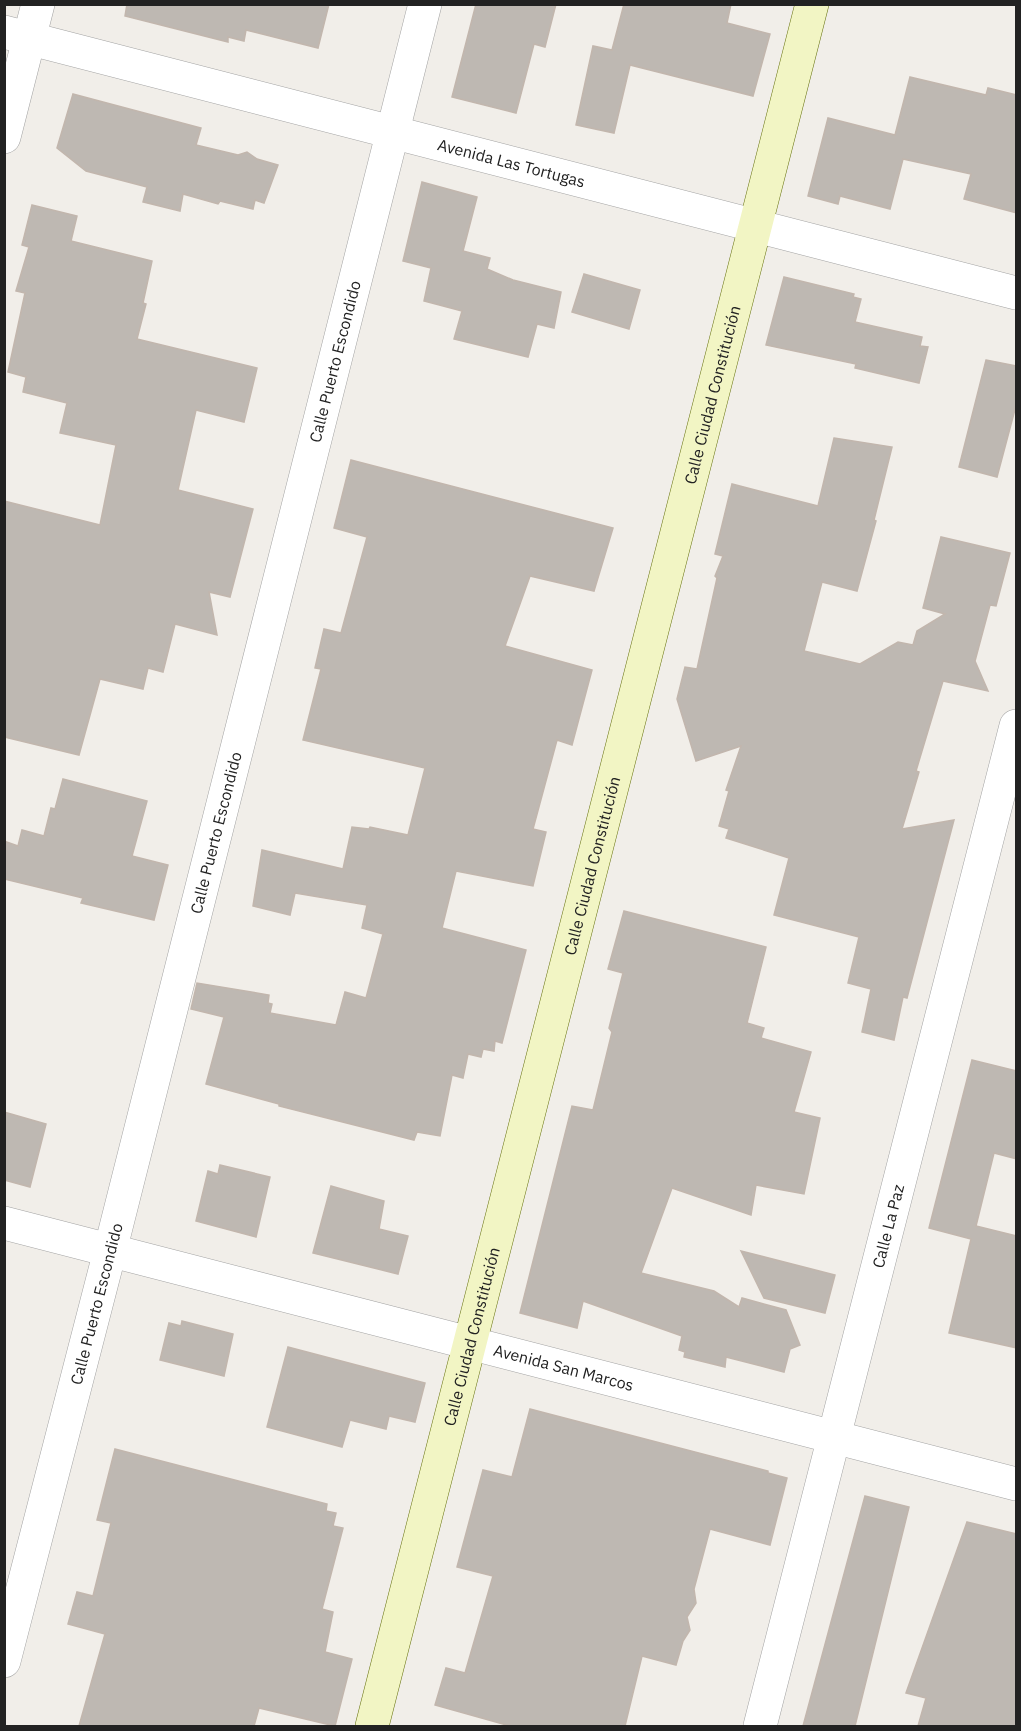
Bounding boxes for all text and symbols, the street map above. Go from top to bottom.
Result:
street label: Avenida Las Tortugas [435,134,587,192]
street label: Calle Puerto Escondido [305,278,365,444]
street label: Calle Ciudad Constitución [680,303,745,486]
street label: Calle Puerto Escondido [186,750,246,916]
street label: Calle Ciudad Constitución [559,774,624,957]
street label: Calle La Paz [868,1182,908,1270]
street label: Calle Puerto Escondido [66,1221,127,1387]
street label: Calle Ciudad Constitución [439,1245,504,1428]
street label: Avenida San Marcos [491,1340,636,1395]

